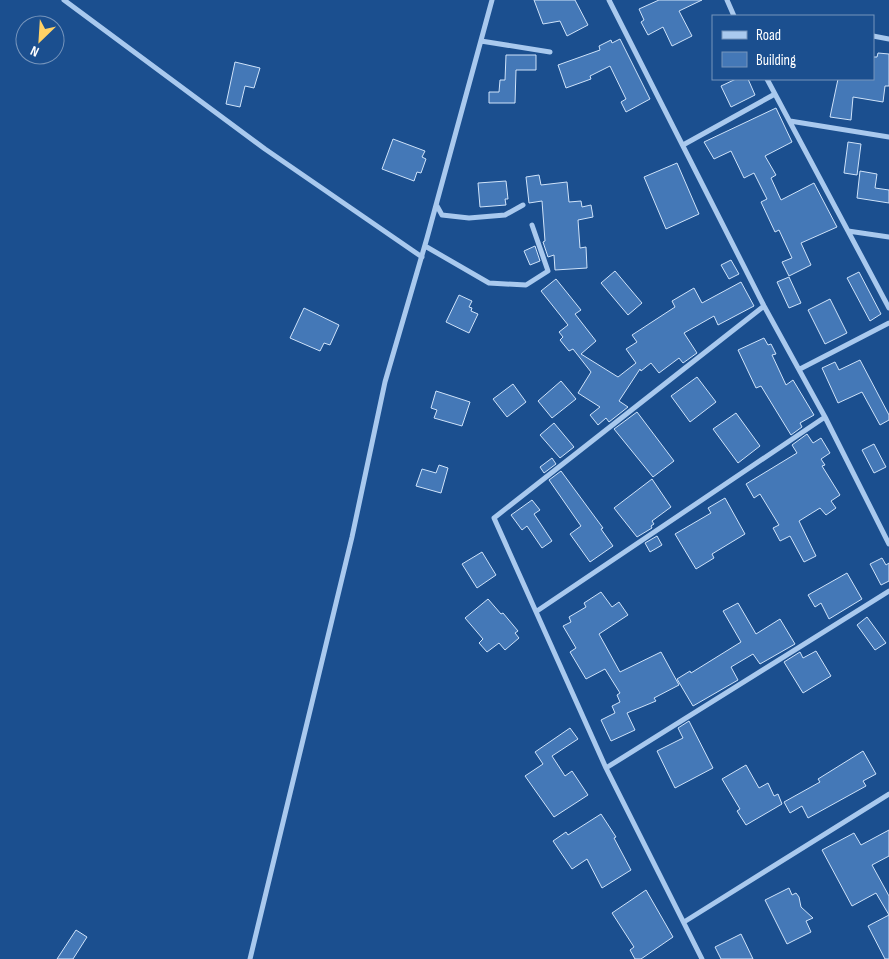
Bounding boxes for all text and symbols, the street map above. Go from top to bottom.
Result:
north arrow [15,15,65,65]
legend [712,15,874,80]
text: Road [756,26,781,45]
text: N [28,42,42,61]
text: Building [756,51,796,70]

